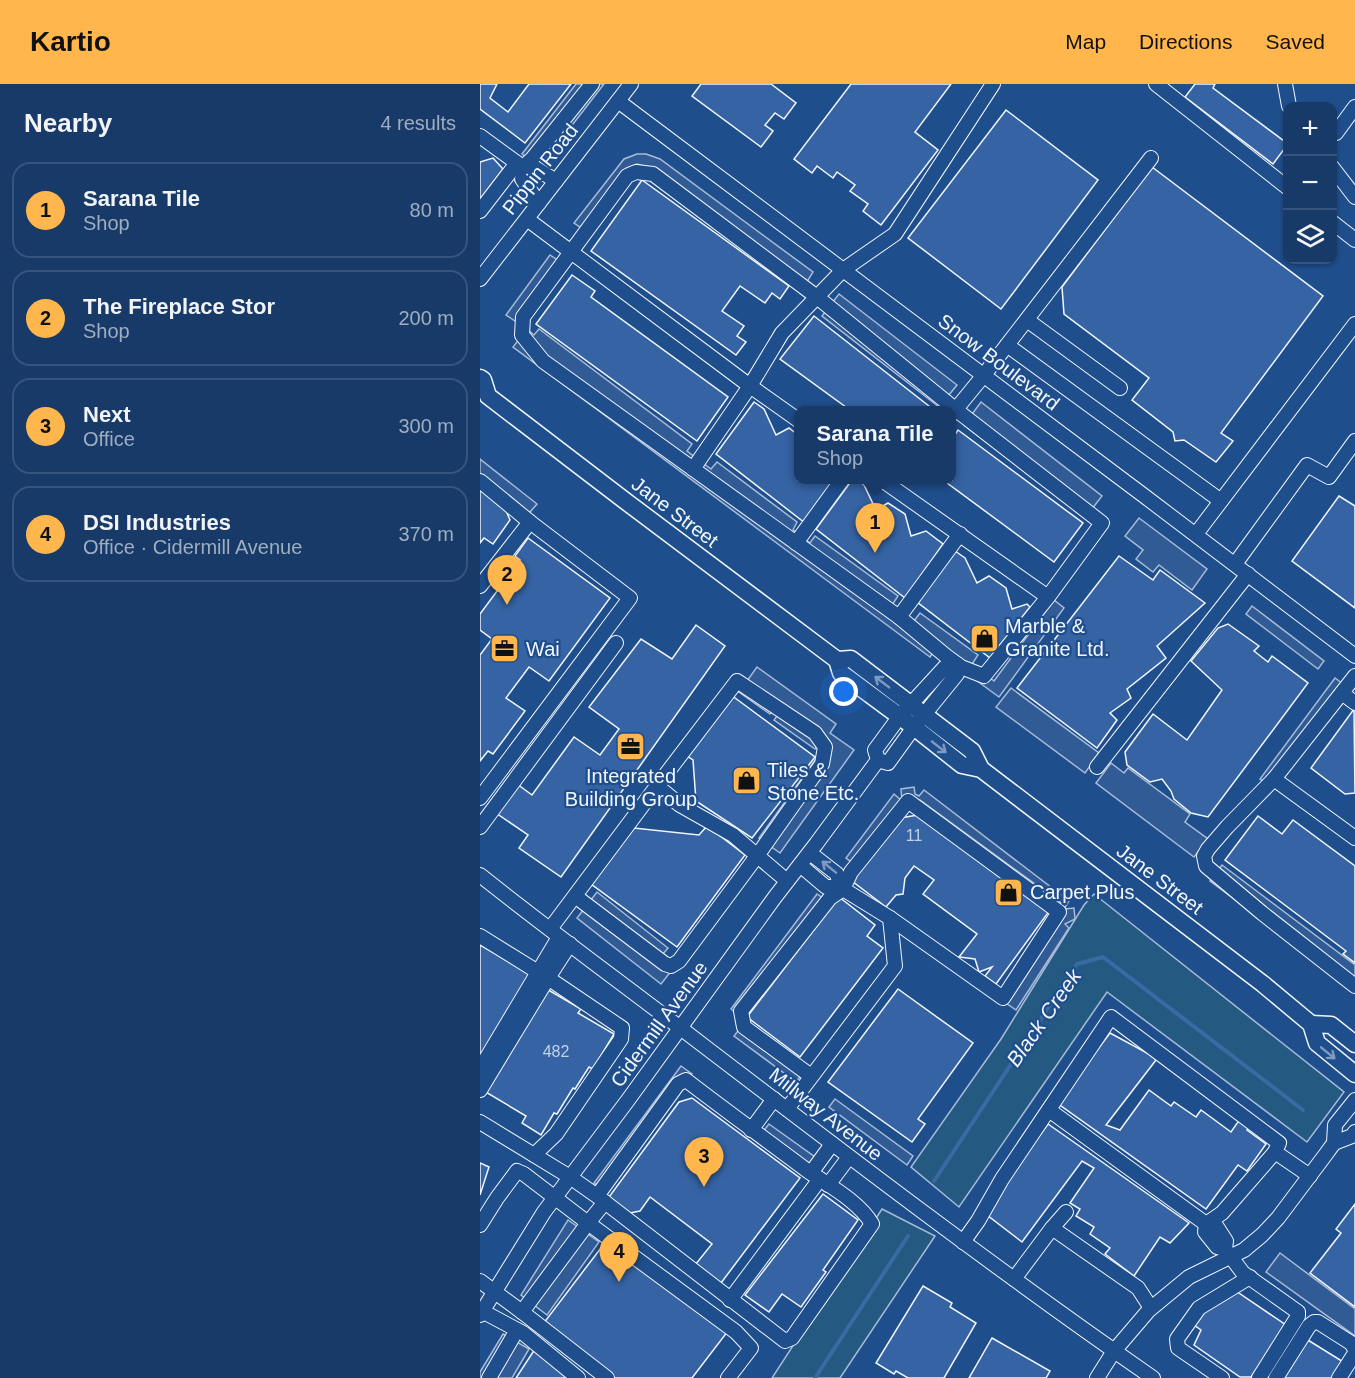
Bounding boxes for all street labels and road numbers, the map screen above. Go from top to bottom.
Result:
street label: Pippin Road [498,119,582,219]
street label: Snow Boulevard [934,309,1064,415]
street label: Jane Street [628,472,723,552]
street label: Jane Street [1113,839,1208,919]
street label: Cidermill Avenue [606,957,712,1091]
street label: Millway Avenue [765,1063,887,1165]

